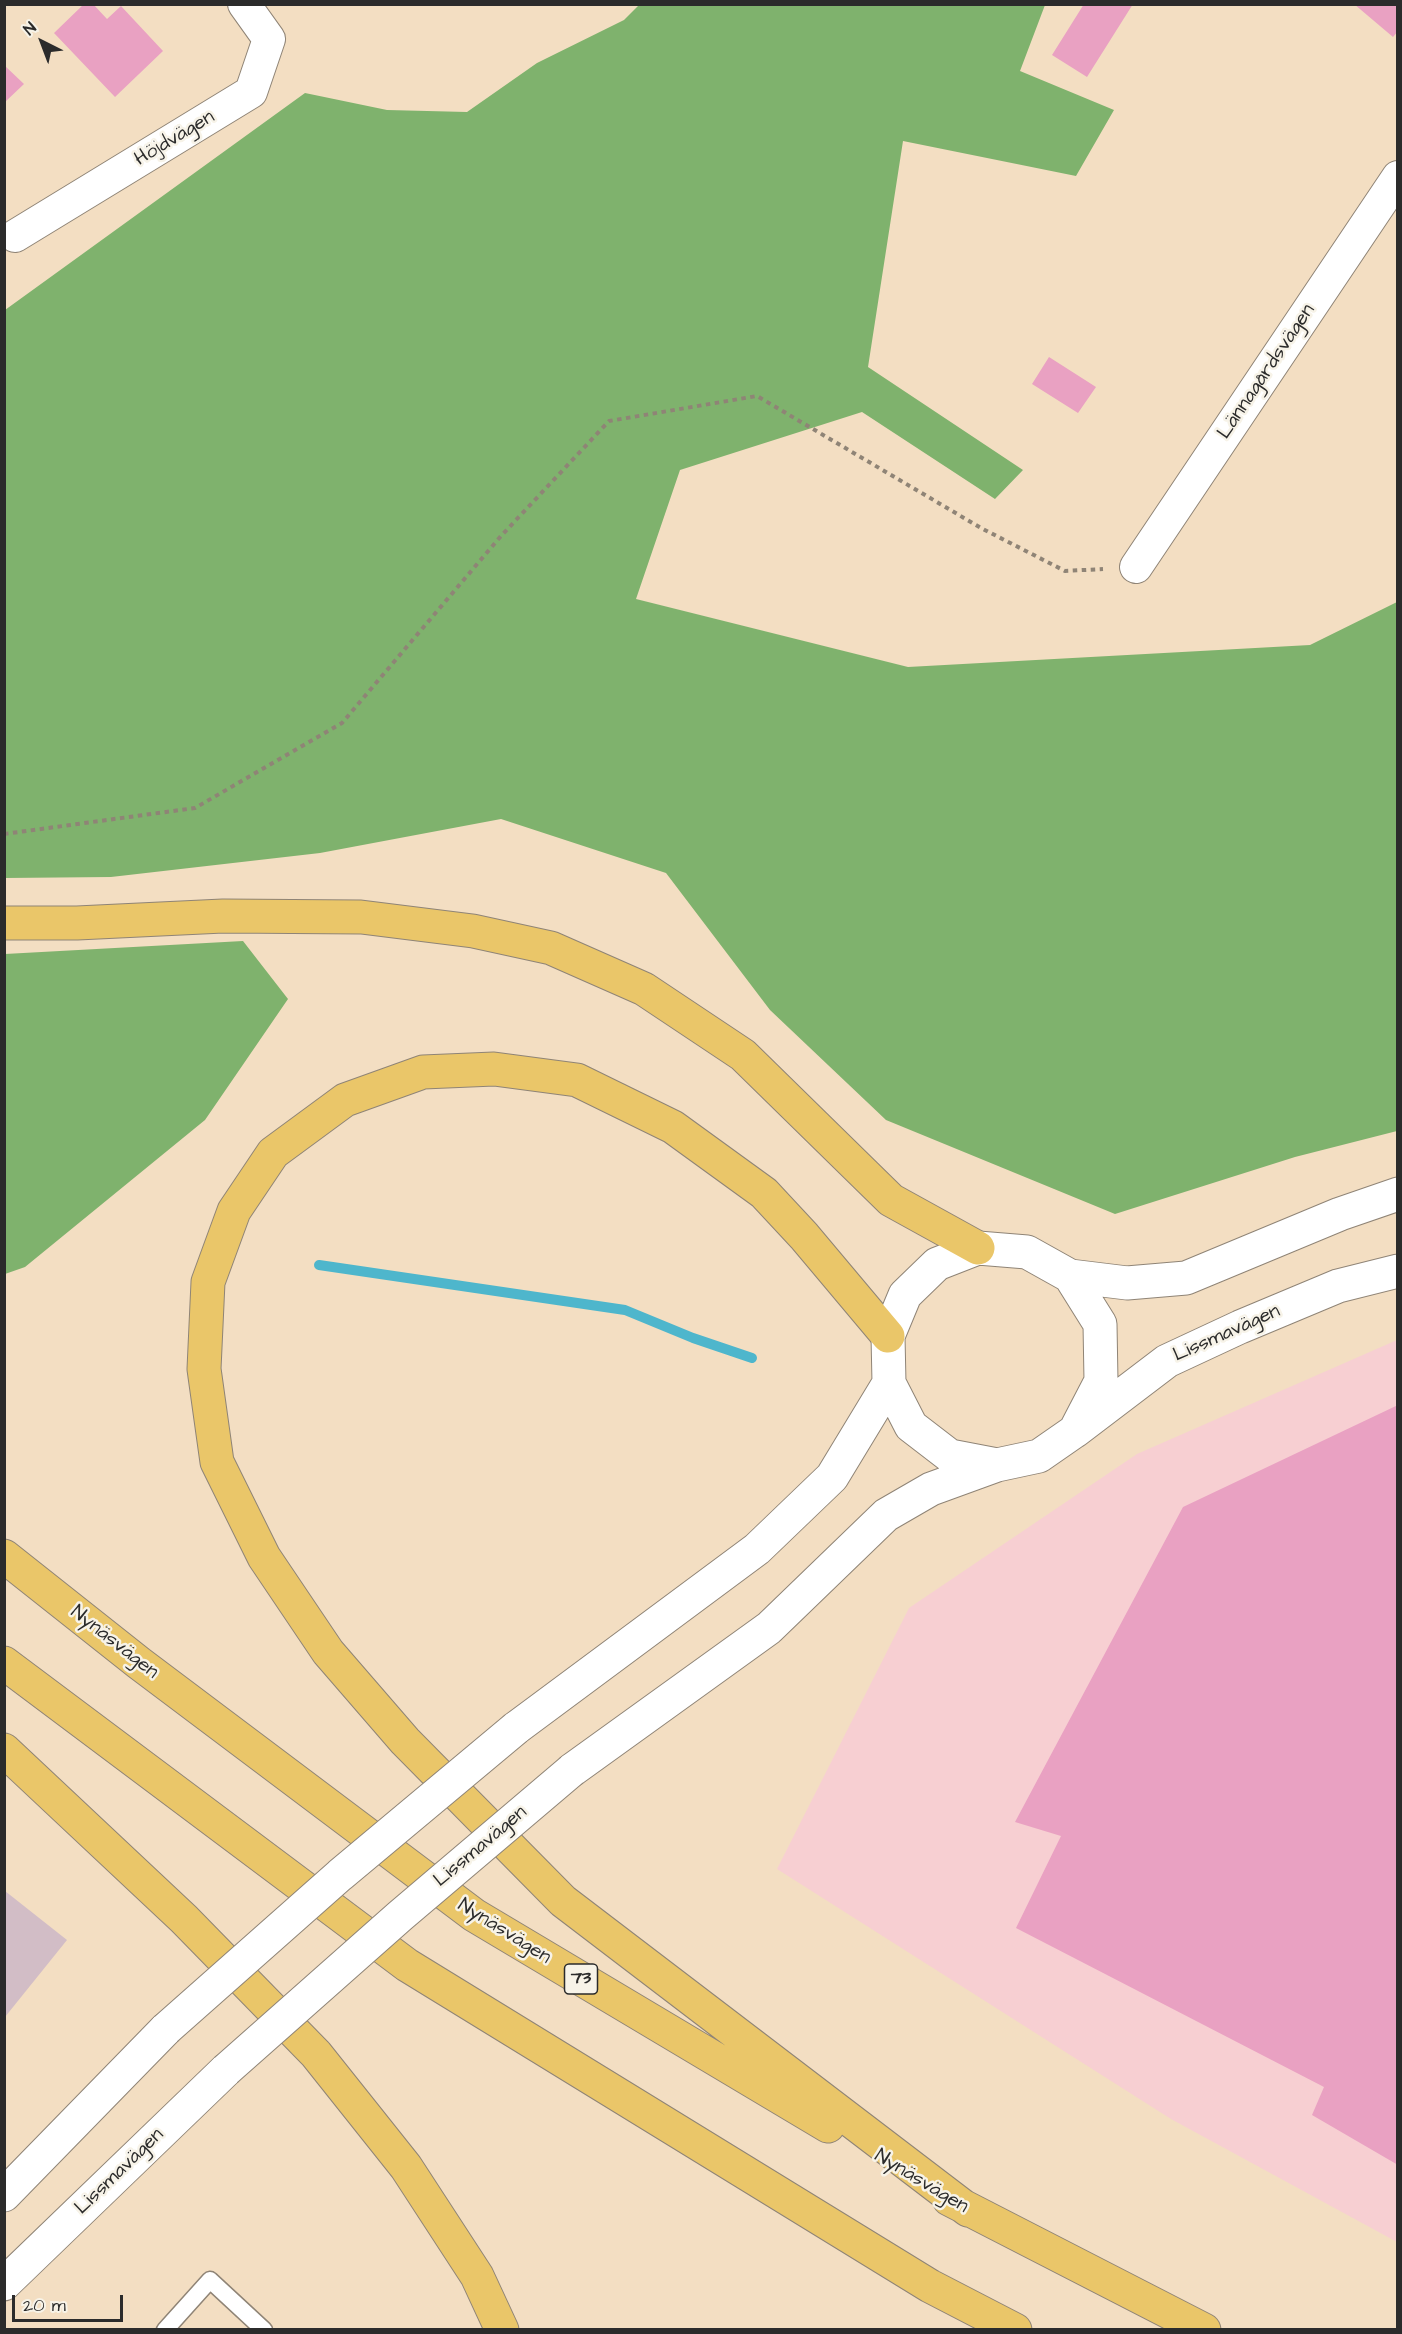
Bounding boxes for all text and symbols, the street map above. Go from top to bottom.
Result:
north arrow [12,12,72,72]
text: N [19,17,41,40]
street label: Höjdvägen [131,106,219,172]
street label: Lännagårdsvägen [1213,300,1321,444]
street label: Lissmavägen [1170,1300,1284,1368]
street label: Nynäsvägen [65,1601,163,1685]
street label: Lissmavägen [429,1801,533,1893]
street label: Nynäsvägen [453,1894,555,1970]
road number: 73 [564,1964,598,1994]
street label: Lissmavägen [71,2124,169,2220]
street label: Nynäsvägen [870,2145,972,2219]
scale bar [15,2283,126,2321]
text: 20 m [23,2293,66,2318]

